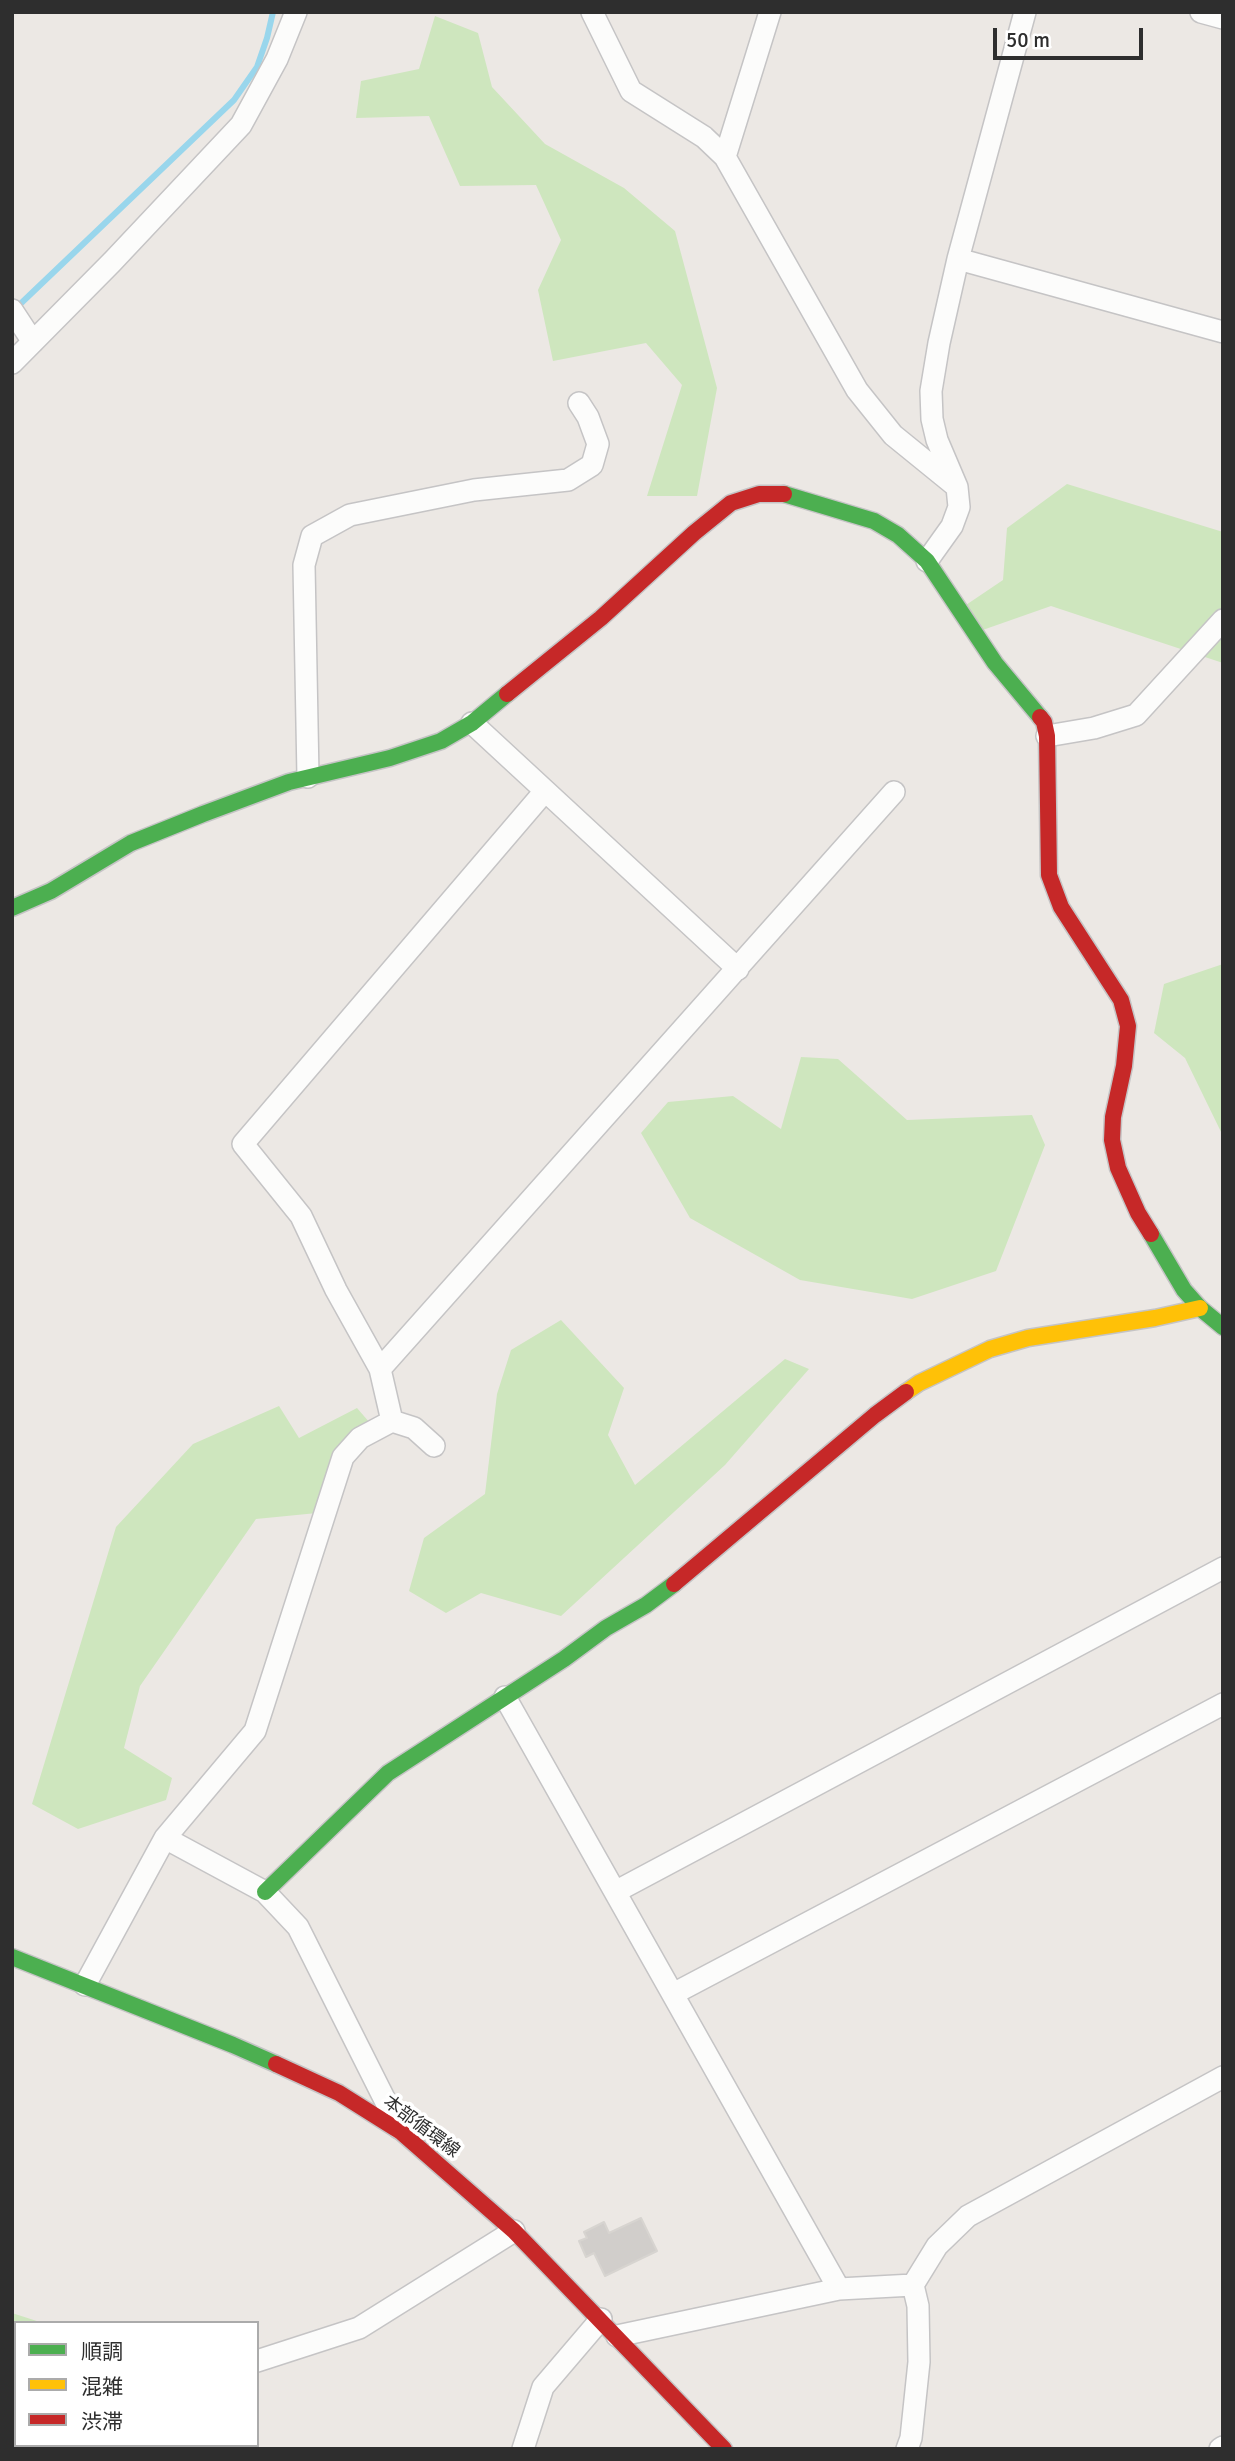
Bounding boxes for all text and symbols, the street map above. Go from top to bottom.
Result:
scale bar [997,14,1148,58]
text: 50 m [1006,27,1050,53]
street label: 本部循環線 [379,2091,463,2163]
legend [14,2321,259,2447]
text: 順調 [81,2339,123,2365]
text: 混雑 [81,2374,123,2400]
text: 渋滞 [81,2409,123,2435]

